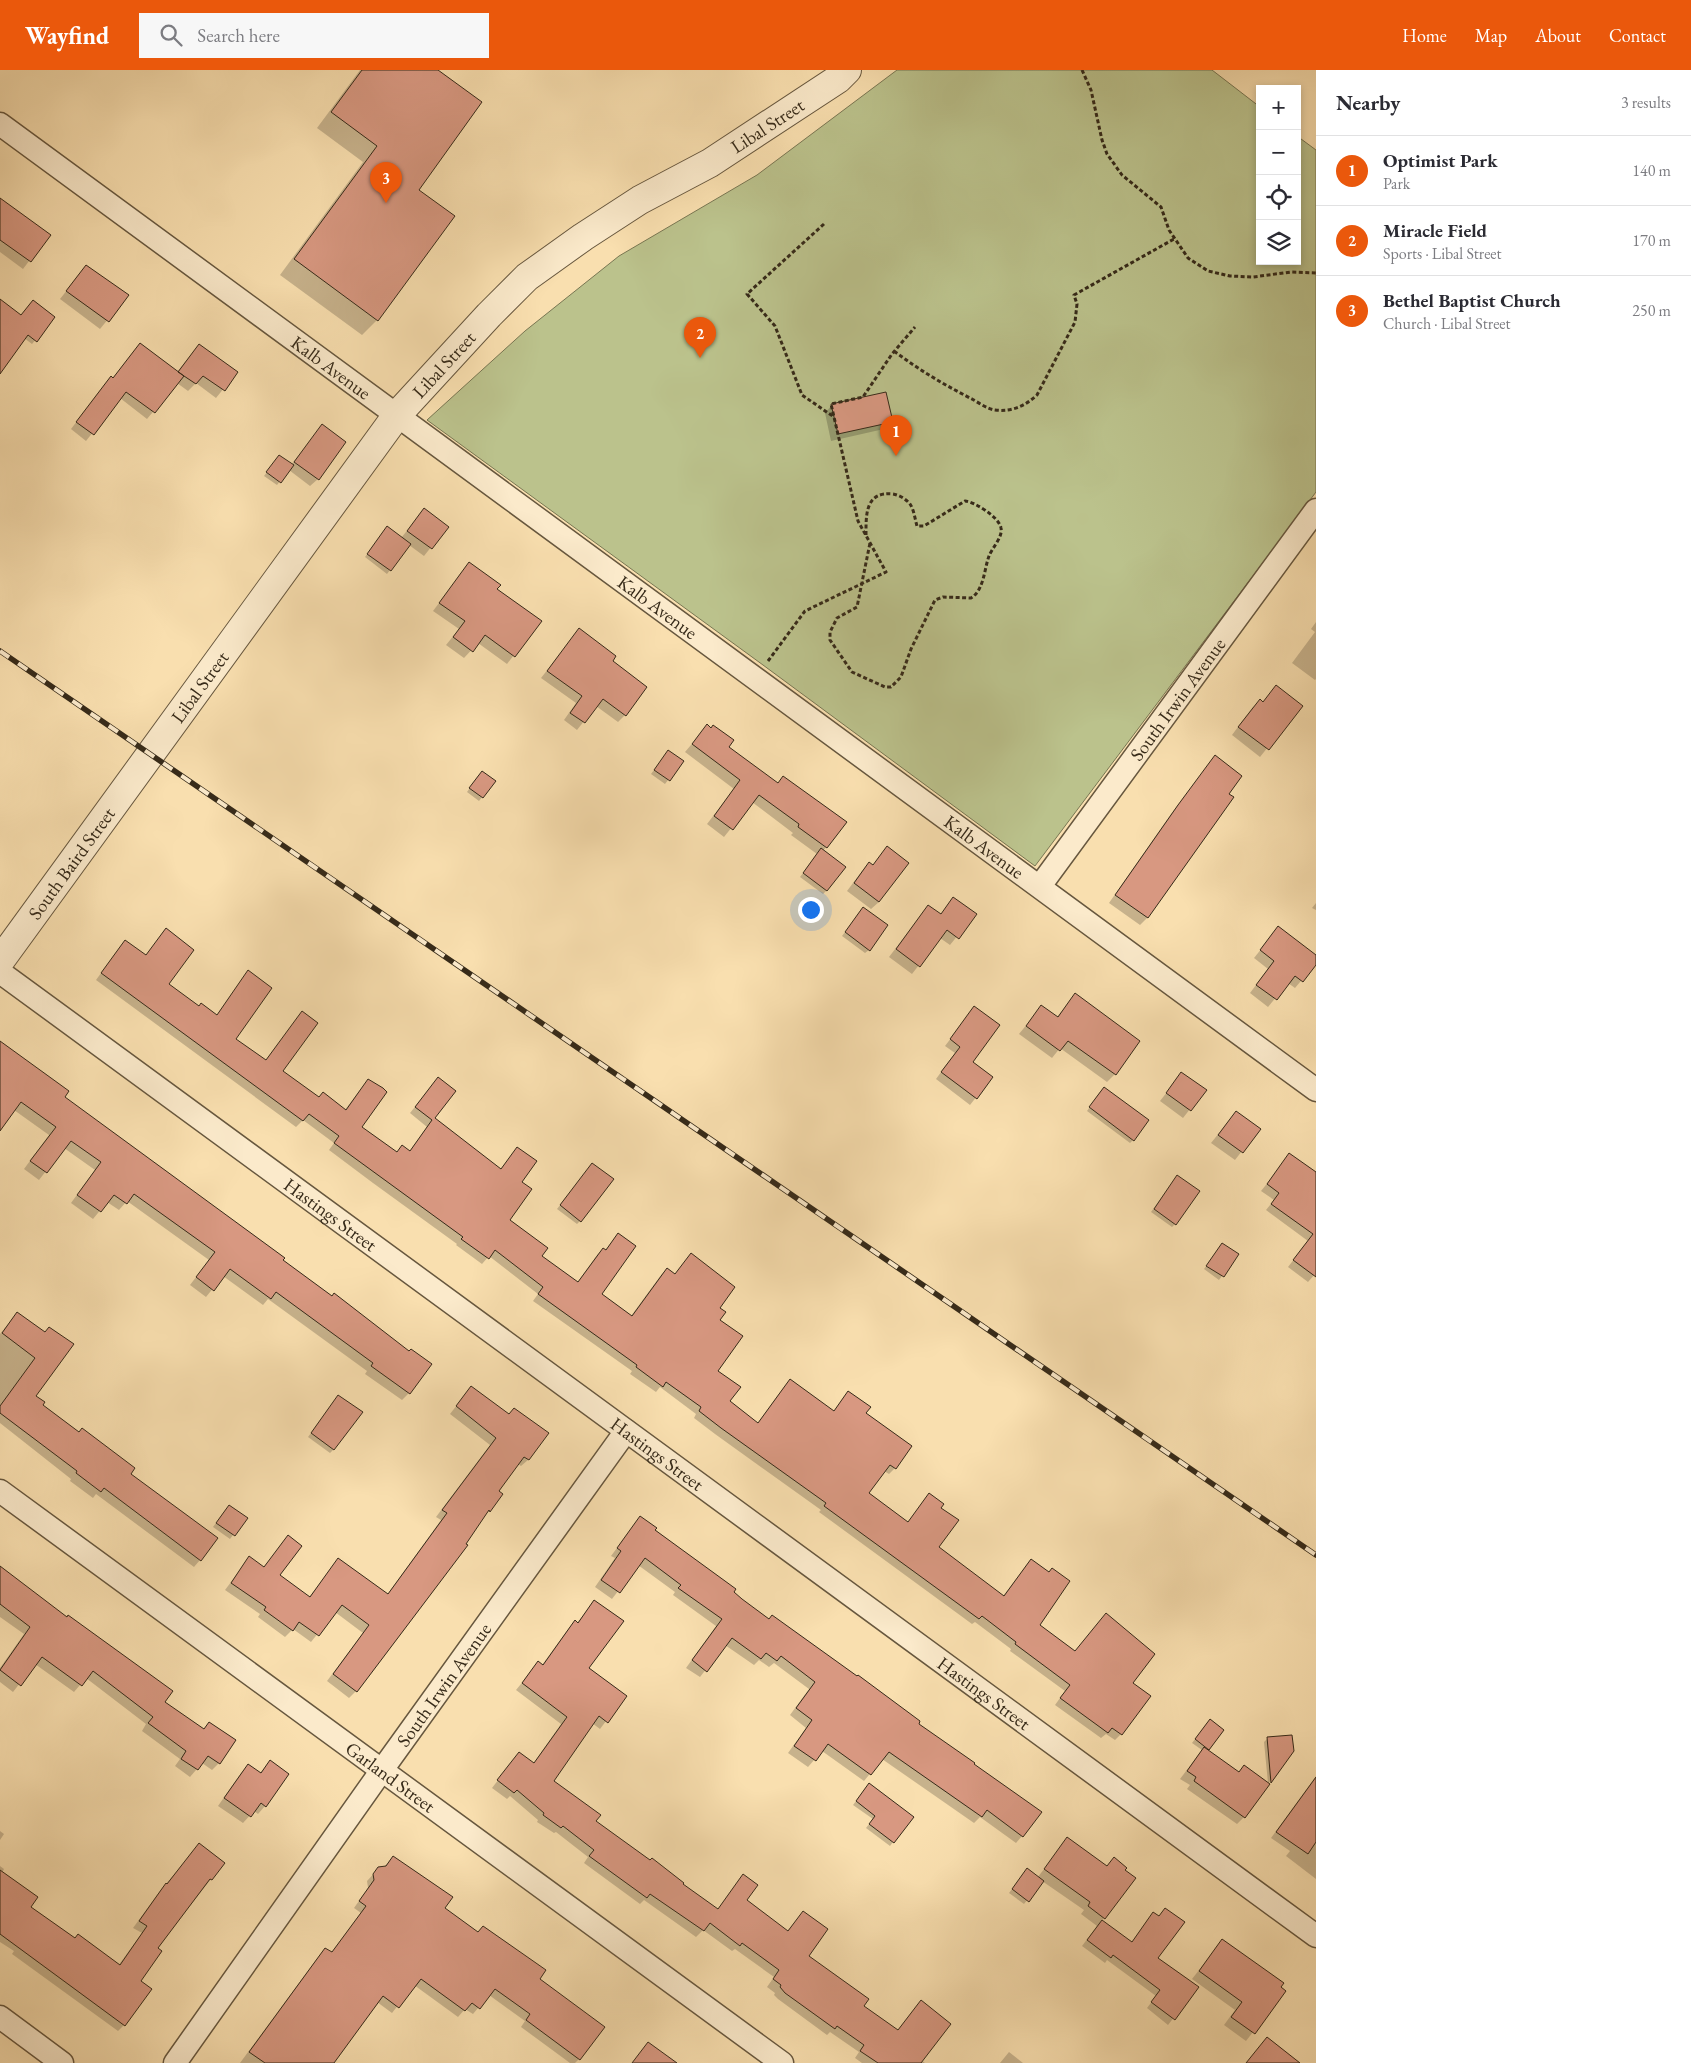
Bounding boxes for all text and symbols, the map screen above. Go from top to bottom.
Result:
search box [139,13,489,58]
text: Wayfind [25,20,109,51]
icon: search [157,21,185,49]
text: Search here [197,23,280,48]
text: Home [1402,24,1447,47]
text: Map [1475,24,1507,47]
text: About [1535,24,1581,47]
text: Contact [1609,24,1666,47]
map controls [1256,85,1301,265]
button: + [1256,85,1301,130]
text: Nearby [1336,89,1400,116]
street label: Libal Street [726,92,809,159]
text: 3 results [1621,92,1671,113]
button: − [1256,130,1301,175]
text: Optimist Park [1383,148,1498,173]
text: 1 [1348,160,1356,181]
text: 140 m [1632,160,1671,181]
pin: 3 [370,162,402,203]
text: Park [1383,173,1410,194]
button: locate [1256,175,1301,220]
text: Miracle Field [1383,218,1487,243]
button: layers [1256,220,1301,265]
text: 2 [1348,230,1356,251]
text: 170 m [1632,230,1671,251]
text: Sports · Libal Street [1383,243,1502,264]
text: Bethel Baptist Church [1383,288,1561,313]
text: 3 [1348,300,1356,321]
text: 250 m [1632,300,1671,321]
text: Church · Libal Street [1383,313,1511,334]
pin: 2 [684,317,716,358]
street label: Libal Street [406,325,481,403]
street label: Kalb Avenue [286,330,376,405]
pin: 1 [880,415,912,456]
street label: Kalb Avenue [613,569,703,645]
street label: South Irwin Avenue [1124,632,1231,766]
street label: Libal Street [165,646,234,728]
street label: South Baird Street [22,802,120,924]
street label: Kalb Avenue [939,809,1029,884]
your location [798,897,824,923]
street label: Hastings Street [279,1172,382,1257]
street label: Hastings Street [606,1411,709,1496]
street label: South Irwin Avenue [390,1618,497,1751]
street label: Hastings Street [933,1650,1036,1735]
street label: Garland Street [341,1736,441,1818]

